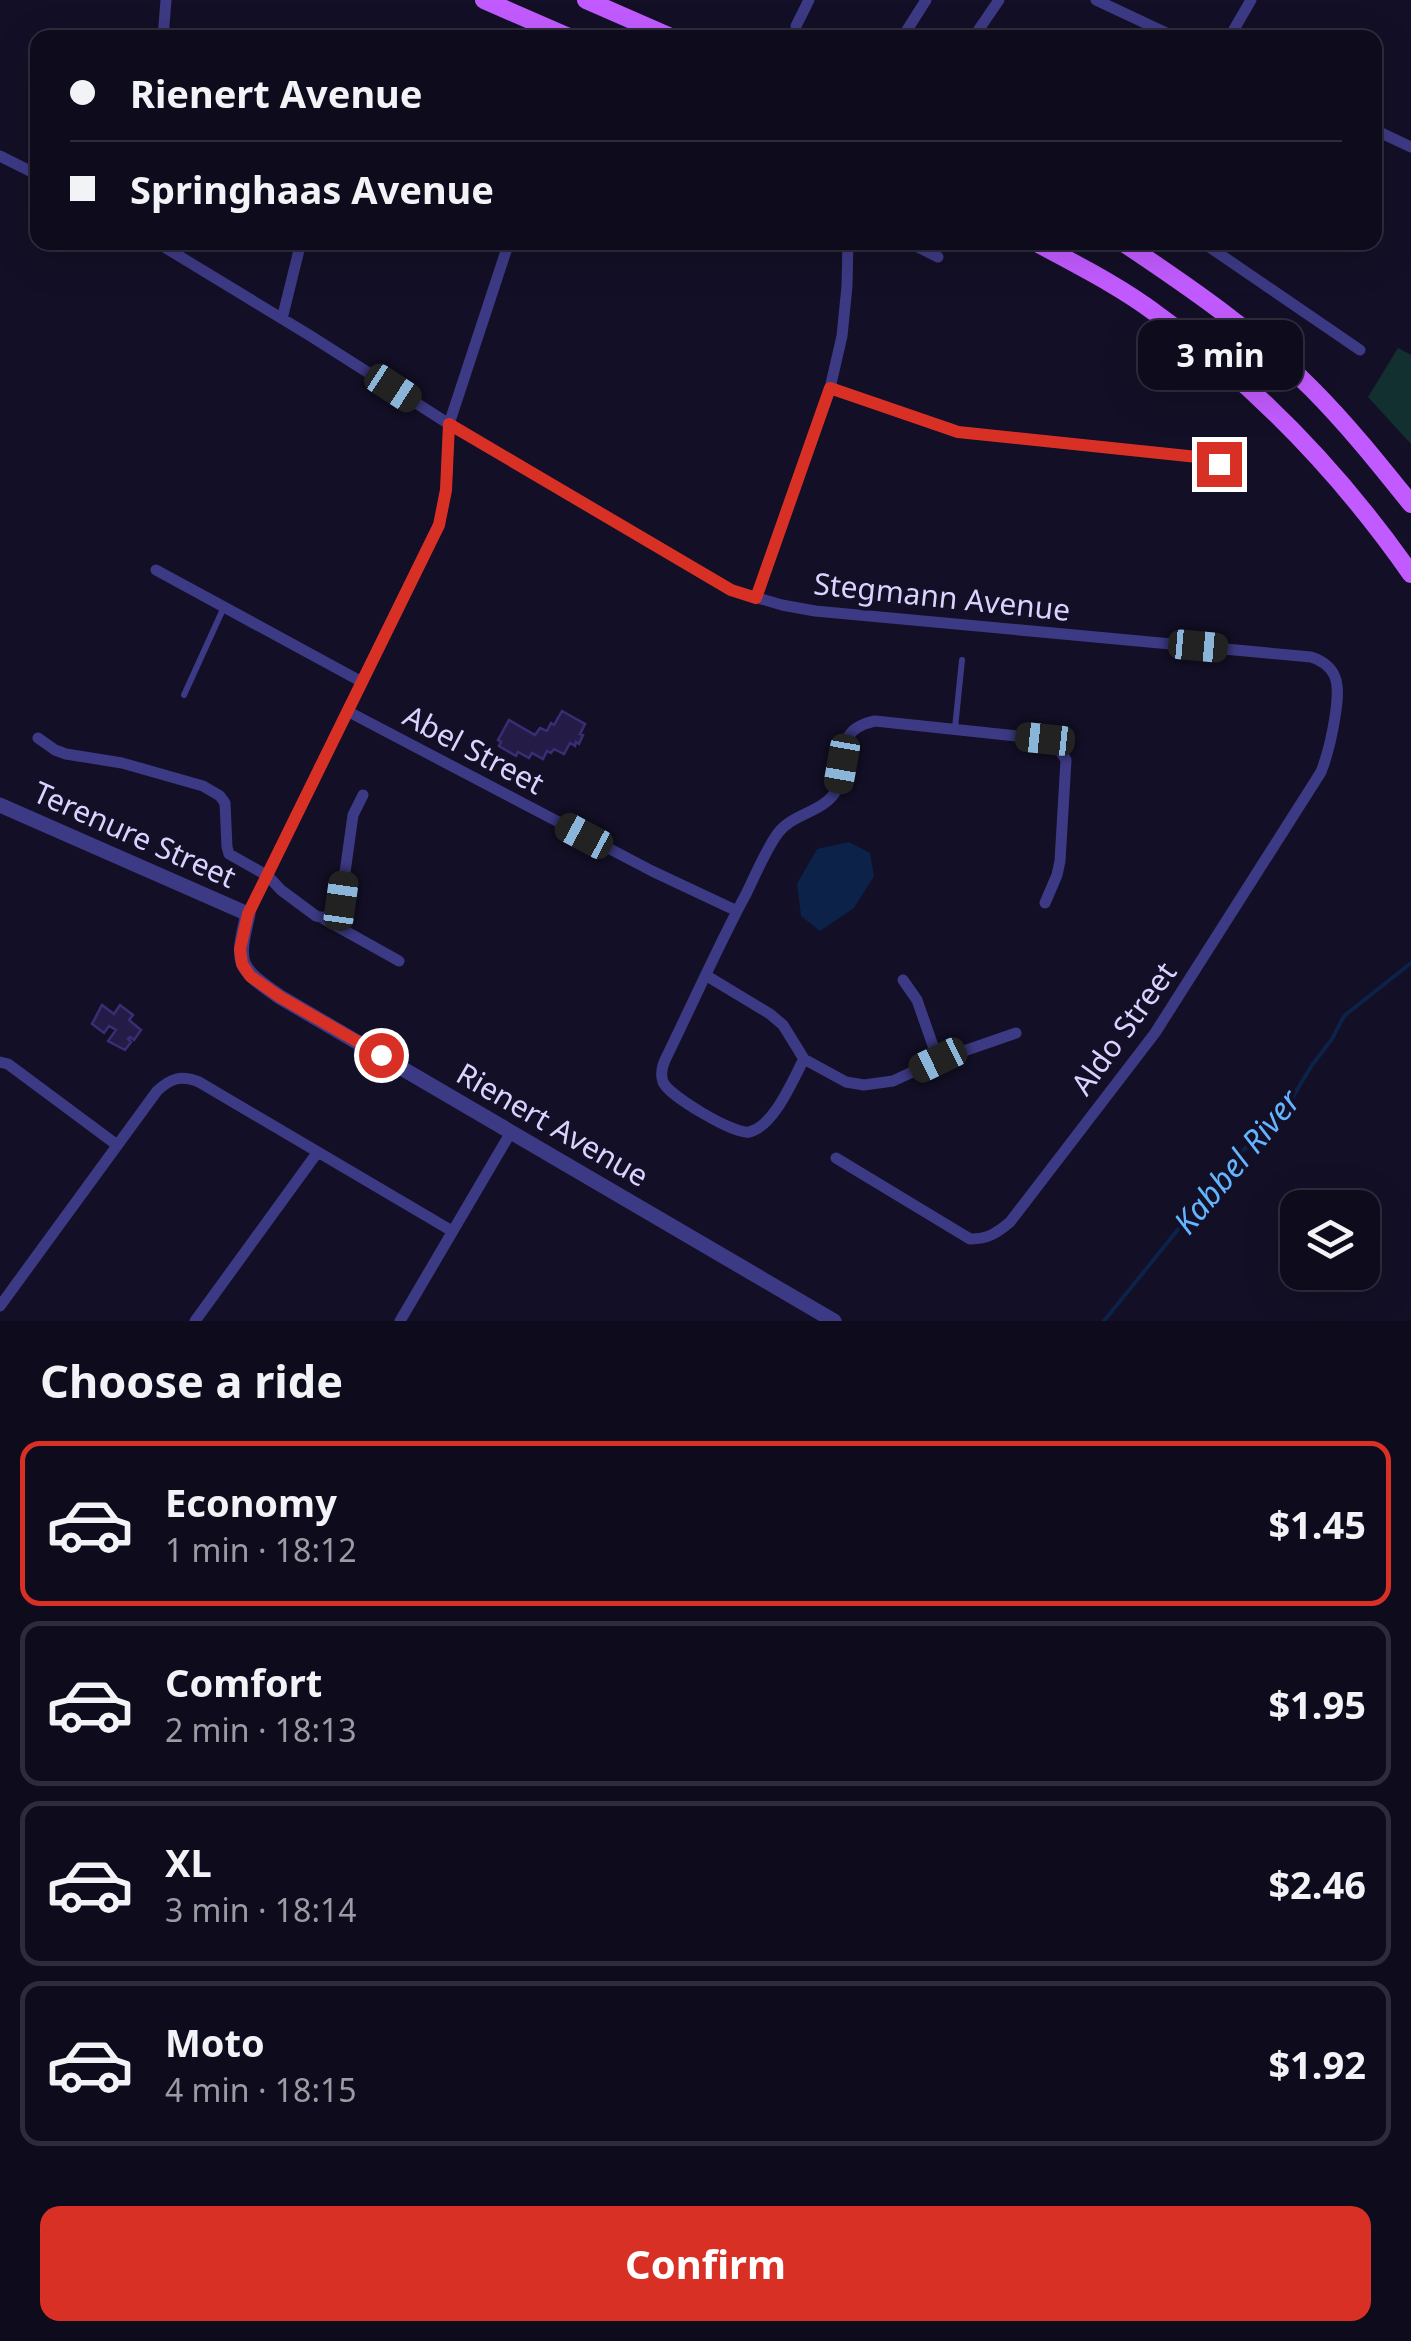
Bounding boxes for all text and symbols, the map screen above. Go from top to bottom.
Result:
text: Rienert Avenue [130,67,423,119]
text: Springhaas Avenue [130,163,494,215]
callout: 3 min [1136,319,1302,389]
text: 3 min [1176,333,1265,376]
car [360,359,426,417]
route end [1197,442,1242,487]
street label: Stegmann Avenue [812,562,1072,630]
car [1167,628,1229,664]
street label: Abel Street [396,695,552,803]
car [1014,721,1076,757]
car [822,732,862,796]
street label: Terenure Street [27,771,243,897]
car [550,809,618,863]
car [322,869,360,933]
street label: Aldo Street [1061,953,1185,1103]
route start [359,1033,404,1078]
car [904,1033,972,1087]
street label: Rienert Avenue [450,1052,656,1196]
water label: Kabbel River [1163,1079,1310,1242]
map controls [1280,1190,1380,1290]
button: layers [1280,1190,1380,1290]
text: Choose a ride [40,1350,343,1411]
text: Economy [165,1476,337,1528]
icon: car [45,1479,135,1569]
text: $1.45 [1268,1498,1366,1550]
text: 1 min · 18:12 [165,1528,357,1571]
text: Comfort [165,1656,322,1708]
icon: car [45,1659,135,1749]
text: $1.95 [1268,1678,1366,1730]
text: 2 min · 18:13 [165,1708,357,1751]
text: XL [165,1836,212,1888]
icon: car [45,1839,135,1929]
text: $2.46 [1268,1858,1366,1910]
text: 3 min · 18:14 [165,1888,357,1931]
text: Moto [165,2016,265,2068]
icon: car [45,2019,135,2109]
text: $1.92 [1268,2038,1366,2090]
text: 4 min · 18:15 [165,2068,357,2111]
button: Confirm [40,2206,1371,2321]

